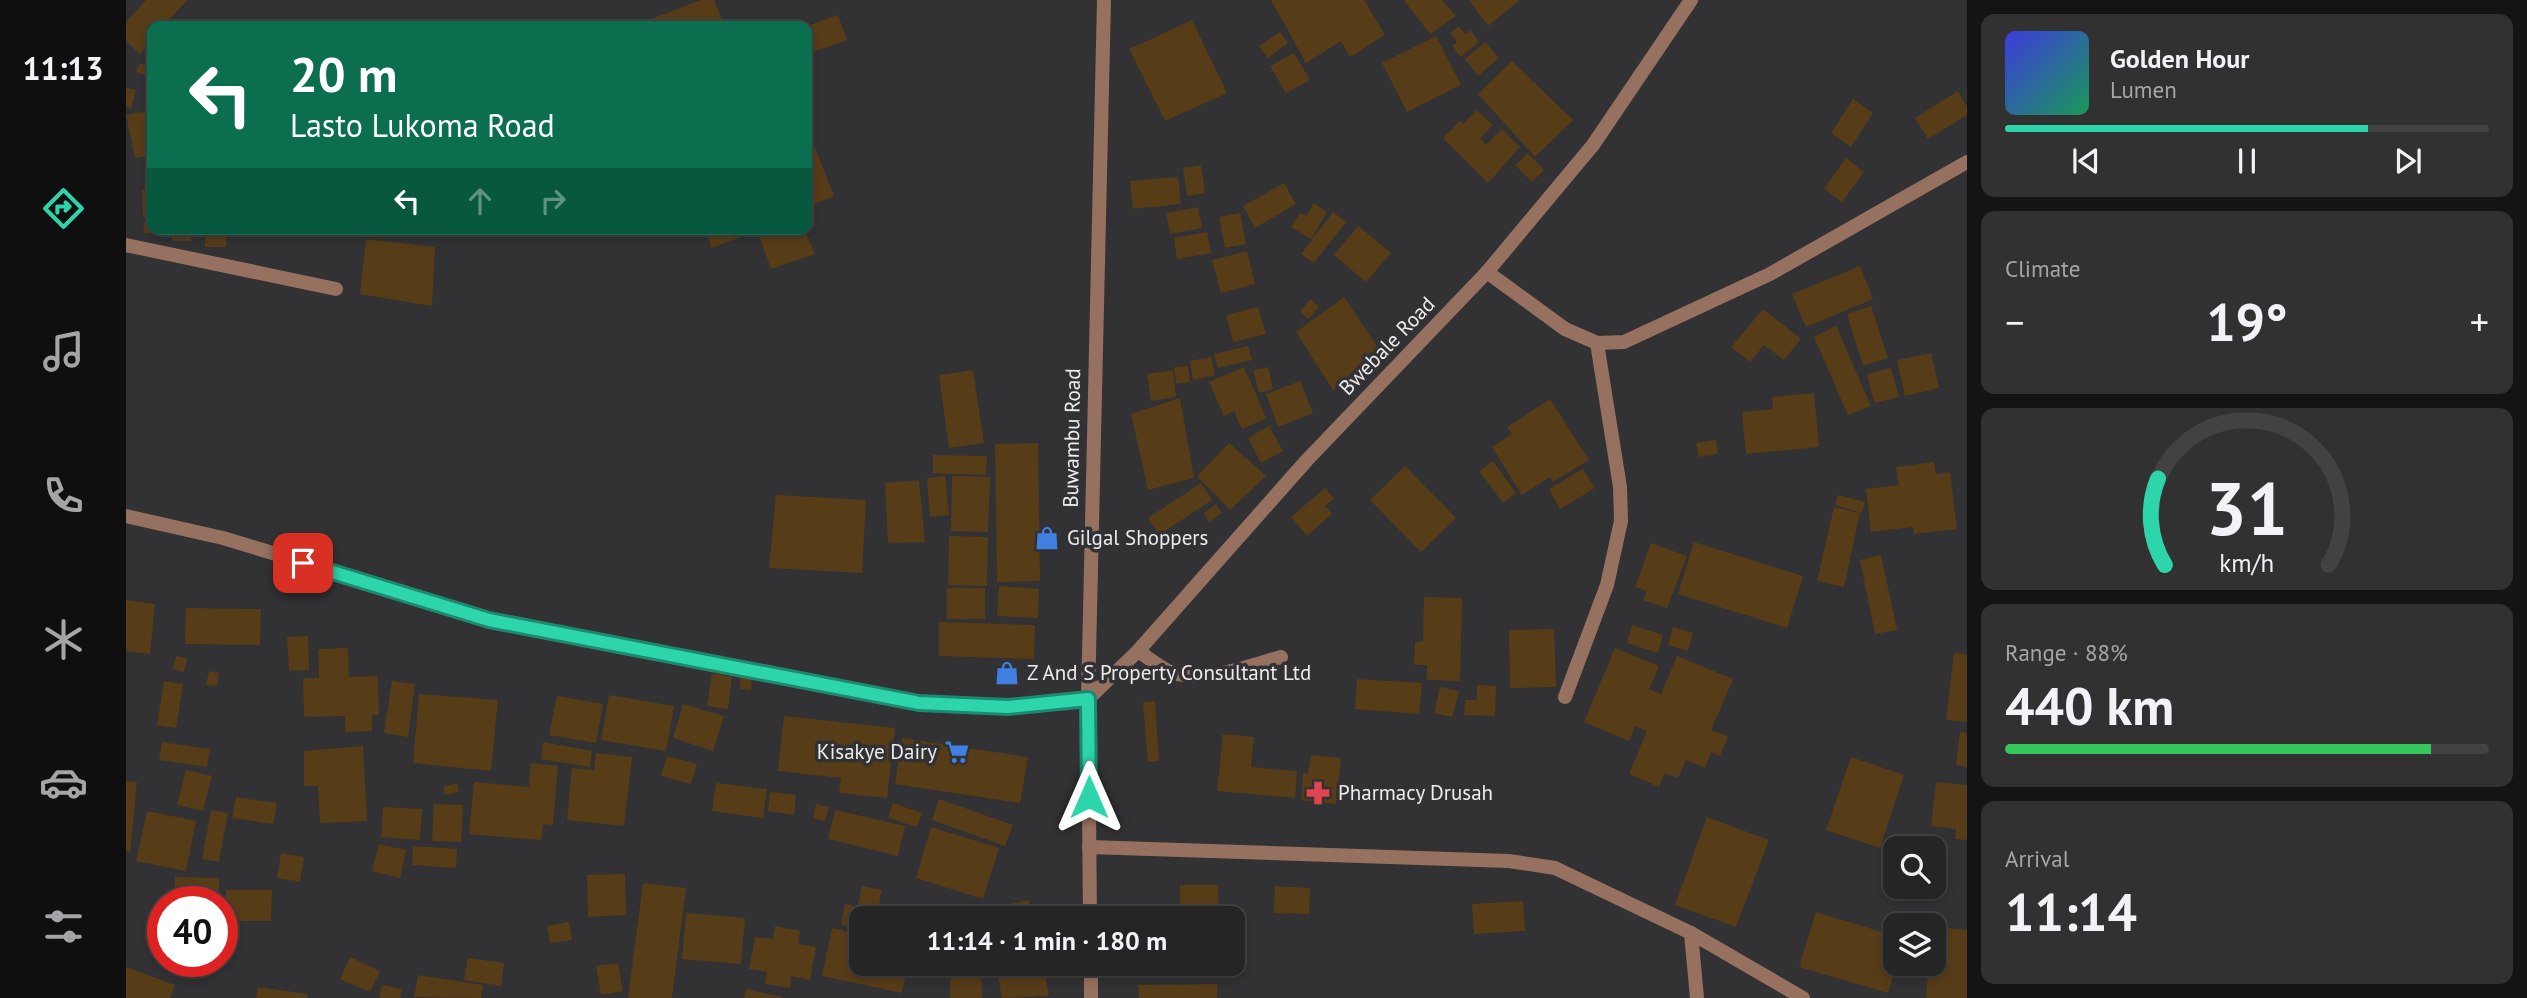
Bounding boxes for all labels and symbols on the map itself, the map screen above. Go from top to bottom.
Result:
street label: Bwebale Road [1333,291,1440,401]
street label: Buwambu Road [1057,368,1086,508]
shop icon: Gilgal Shoppers [1033,524,1061,552]
place label: Gilgal Shoppers [1067,524,1208,551]
pin [273,533,333,593]
shop icon: Z And S Property Consultant Ltd [993,659,1021,687]
place label: Z And S Property Consultant Ltd [1027,659,1311,686]
place label: Kisakye Dairy [817,738,937,765]
supermarket icon: Kisakye Dairy [943,738,971,766]
position arrow [1052,760,1126,834]
pharmacy icon: Pharmacy Drusah [1304,779,1332,807]
place label: Pharmacy Drusah [1338,779,1493,806]
speed limit sign: 40 [147,886,238,977]

